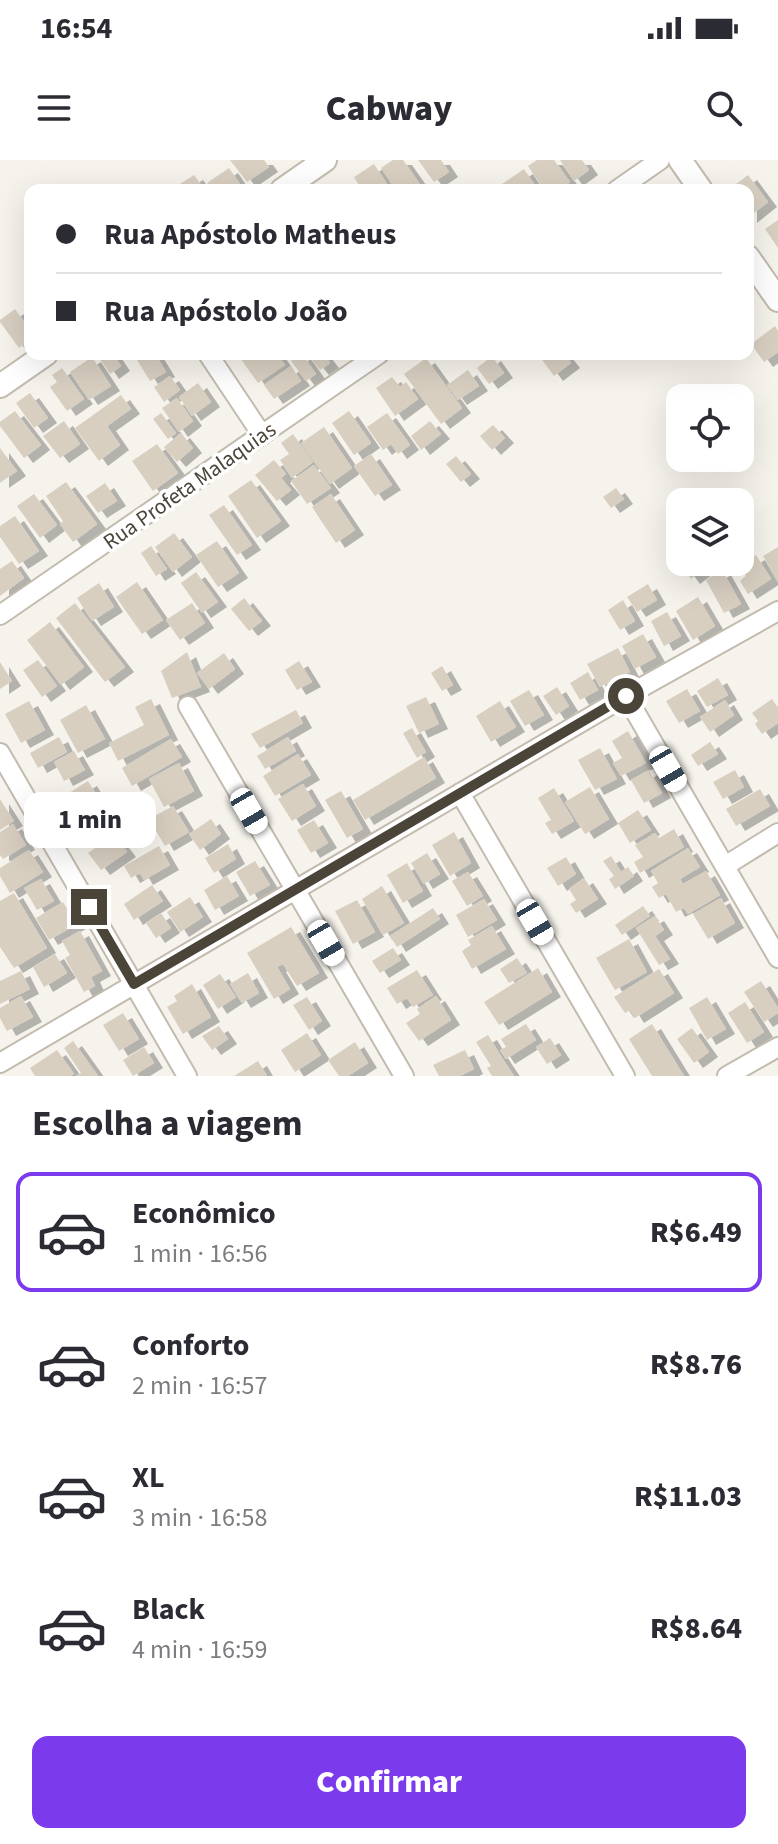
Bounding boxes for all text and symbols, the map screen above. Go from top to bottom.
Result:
text: 16:54 [40,7,112,50]
text: Cabway [326,83,452,134]
icon: menu [32,86,76,130]
icon: search [702,86,746,130]
text: Rua Apóstolo Matheus [104,213,396,256]
text: Rua Apóstolo João [104,290,348,333]
map controls [666,384,754,576]
button: locate [666,384,754,472]
street label: Rua Profeta Malaquias [97,414,283,558]
button: layers [666,488,754,576]
route start [608,678,644,714]
car [646,742,690,796]
car [227,784,271,838]
callout: 1 min [23,791,155,847]
text: 1 min [58,801,122,838]
route end [71,889,107,925]
car [513,895,557,949]
car [304,916,348,970]
text: Escolha a viagem [32,1098,303,1149]
text: Econômico [132,1192,276,1235]
icon: car [36,1196,108,1268]
text: R$6.49 [650,1211,742,1254]
text: 1 min · 16:56 [132,1235,267,1272]
text: Conforto [132,1324,249,1367]
icon: car [36,1328,108,1400]
text: R$8.76 [650,1343,742,1386]
text: 2 min · 16:57 [132,1367,267,1404]
text: XL [132,1456,165,1499]
icon: car [36,1460,108,1532]
text: R$11.03 [634,1475,742,1518]
text: 3 min · 16:58 [132,1499,267,1536]
text: Black [132,1588,205,1631]
icon: car [36,1592,108,1664]
text: R$8.64 [650,1607,742,1650]
text: 4 min · 16:59 [132,1631,267,1668]
button: Confirmar [32,1736,746,1828]

